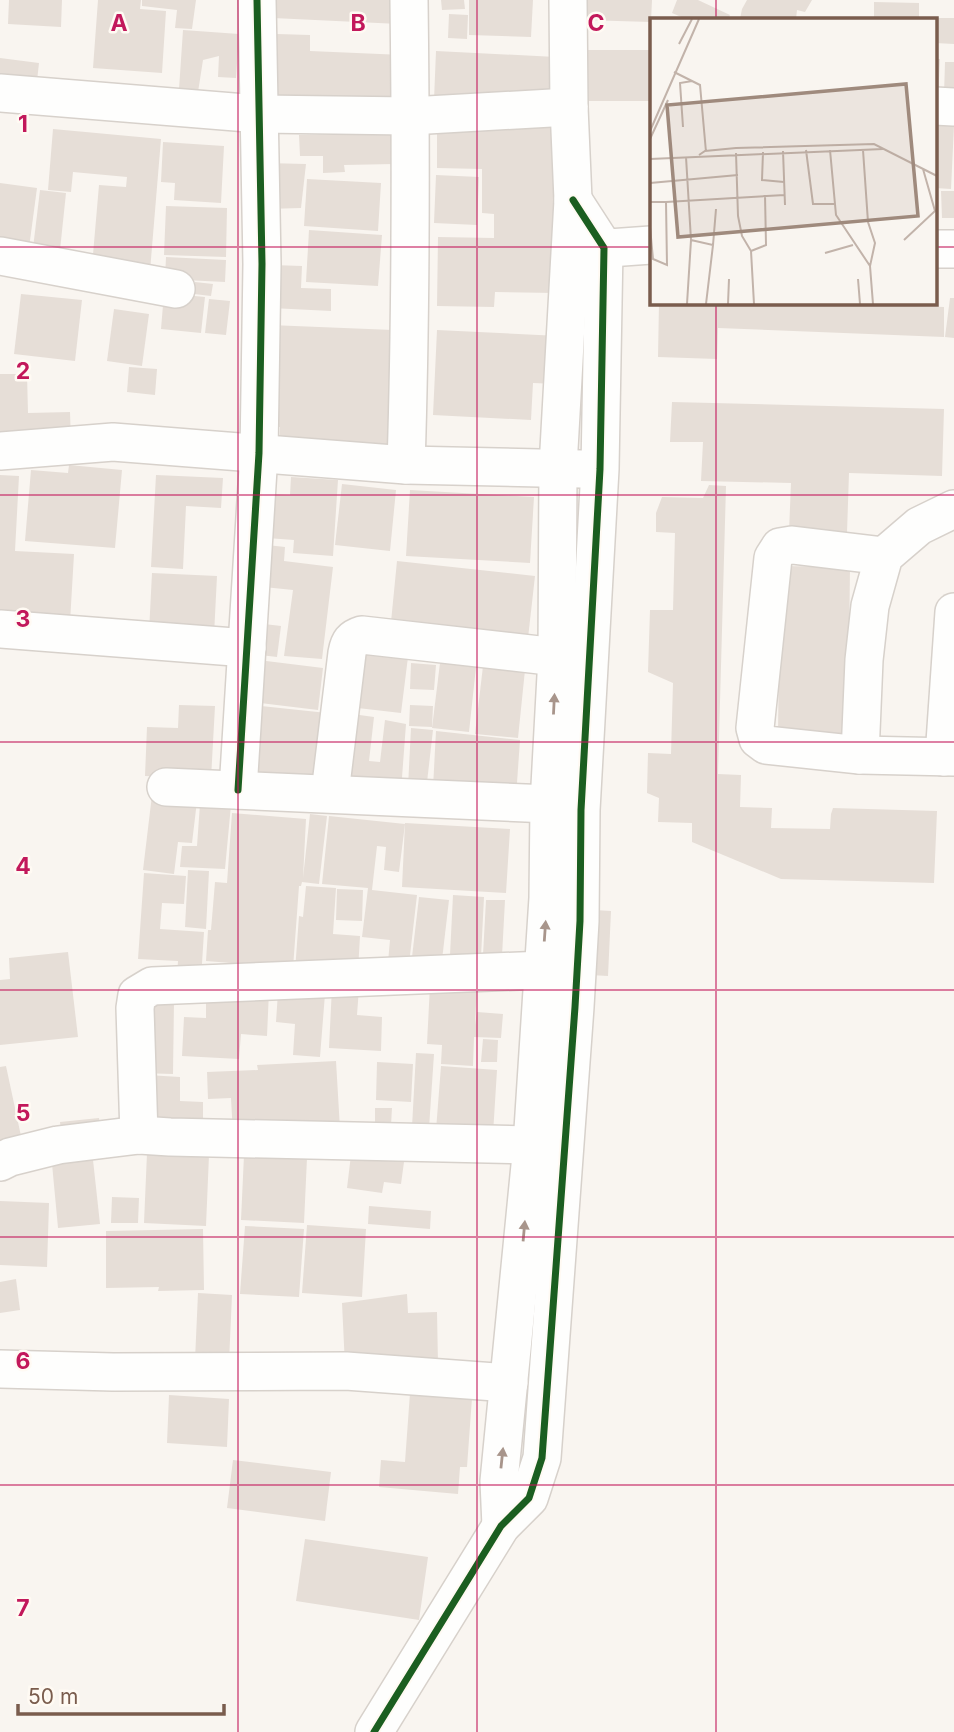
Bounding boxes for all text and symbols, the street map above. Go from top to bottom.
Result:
text: A [110,9,128,37]
text: B [350,9,366,37]
text: C [587,9,605,37]
inset map [650,18,936,304]
text: 1 [18,110,28,138]
text: 2 [16,357,30,385]
text: 3 [16,605,30,633]
one-way arrow [549,692,560,714]
text: 4 [15,852,31,880]
one-way arrow [540,920,551,942]
text: 5 [16,1099,30,1127]
one-way arrow [518,1220,529,1242]
text: 6 [16,1347,30,1375]
one-way arrow [497,1446,508,1468]
text: 7 [16,1594,30,1622]
scale bar [18,1672,224,1716]
text: 50 m [28,1684,78,1709]

